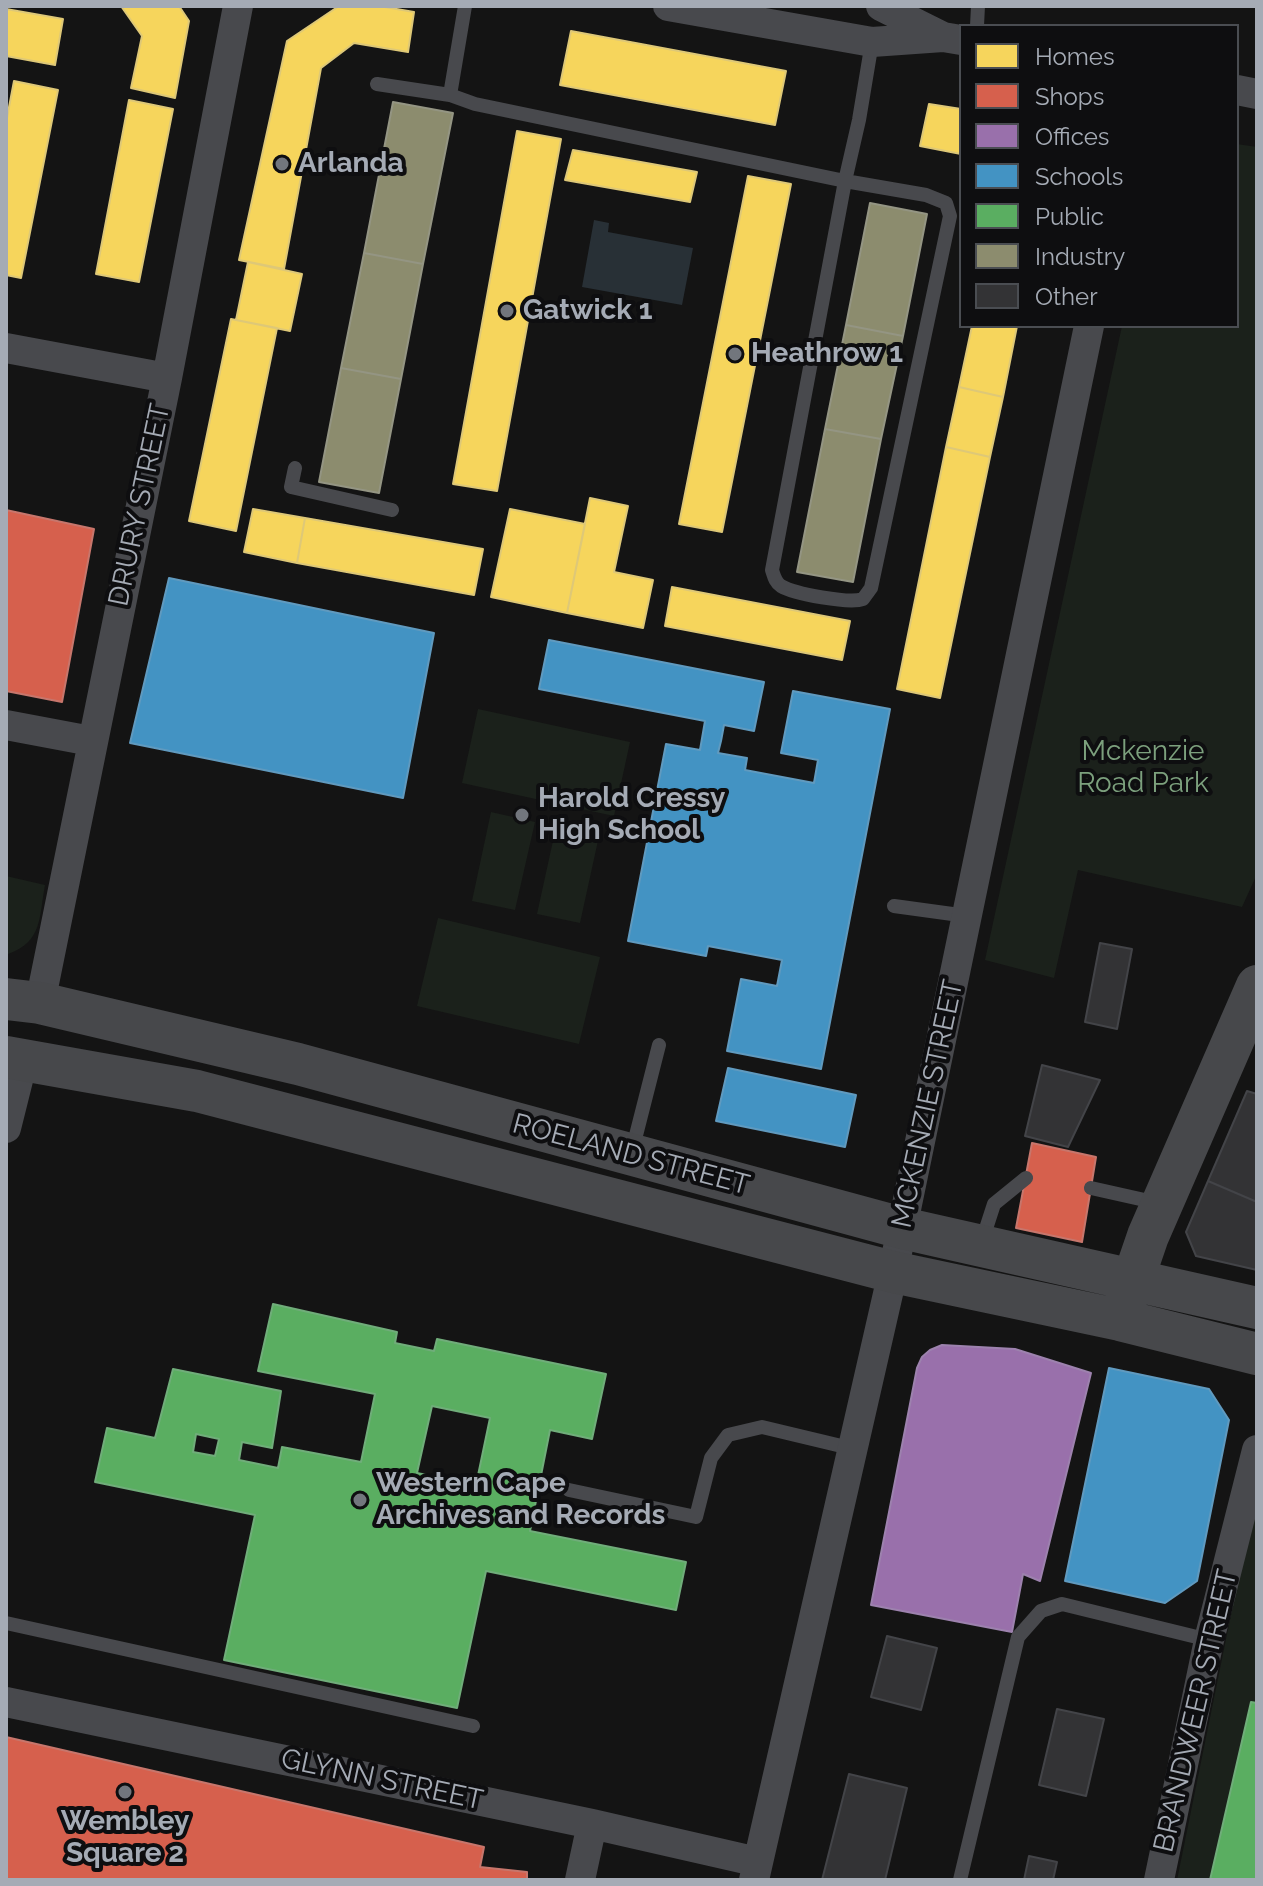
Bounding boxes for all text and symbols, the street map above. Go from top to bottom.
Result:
legend [959,24,1239,328]
text: Homes [1035,42,1115,71]
text: Shops [1035,82,1104,111]
text: Offices [1035,122,1109,151]
place label: Arlanda [298,147,404,181]
marker: Arlanda [273,155,291,173]
text: Schools [1035,162,1123,191]
text: Public [1035,202,1104,231]
text: Industry [1035,242,1125,271]
text: Other [1035,282,1098,311]
place label: Gatwick 1 [523,294,653,328]
marker: Gatwick 1 [498,302,516,320]
place label: Heathrow 1 [751,337,903,371]
marker: Heathrow 1 [726,345,744,363]
street label: DRURY STREET [102,401,178,609]
park label: Mckenzie Road Park [1077,735,1209,801]
place label: Harold Cressy High School [538,782,725,848]
marker: Harold Cressy High School [513,806,531,824]
street label: MCKENZIE STREET [885,977,971,1231]
street label: ROELAND STREET [509,1107,753,1203]
place label: Western Cape Archives and Records [376,1467,665,1533]
marker: Western Cape Archives and Records [351,1491,369,1509]
street label: BRANDWEER STREET [1147,1566,1245,1856]
street label: GLYNN STREET [278,1742,486,1818]
marker: Wembley Square 2 [116,1783,134,1801]
place label: Wembley Square 2 [61,1805,189,1871]

